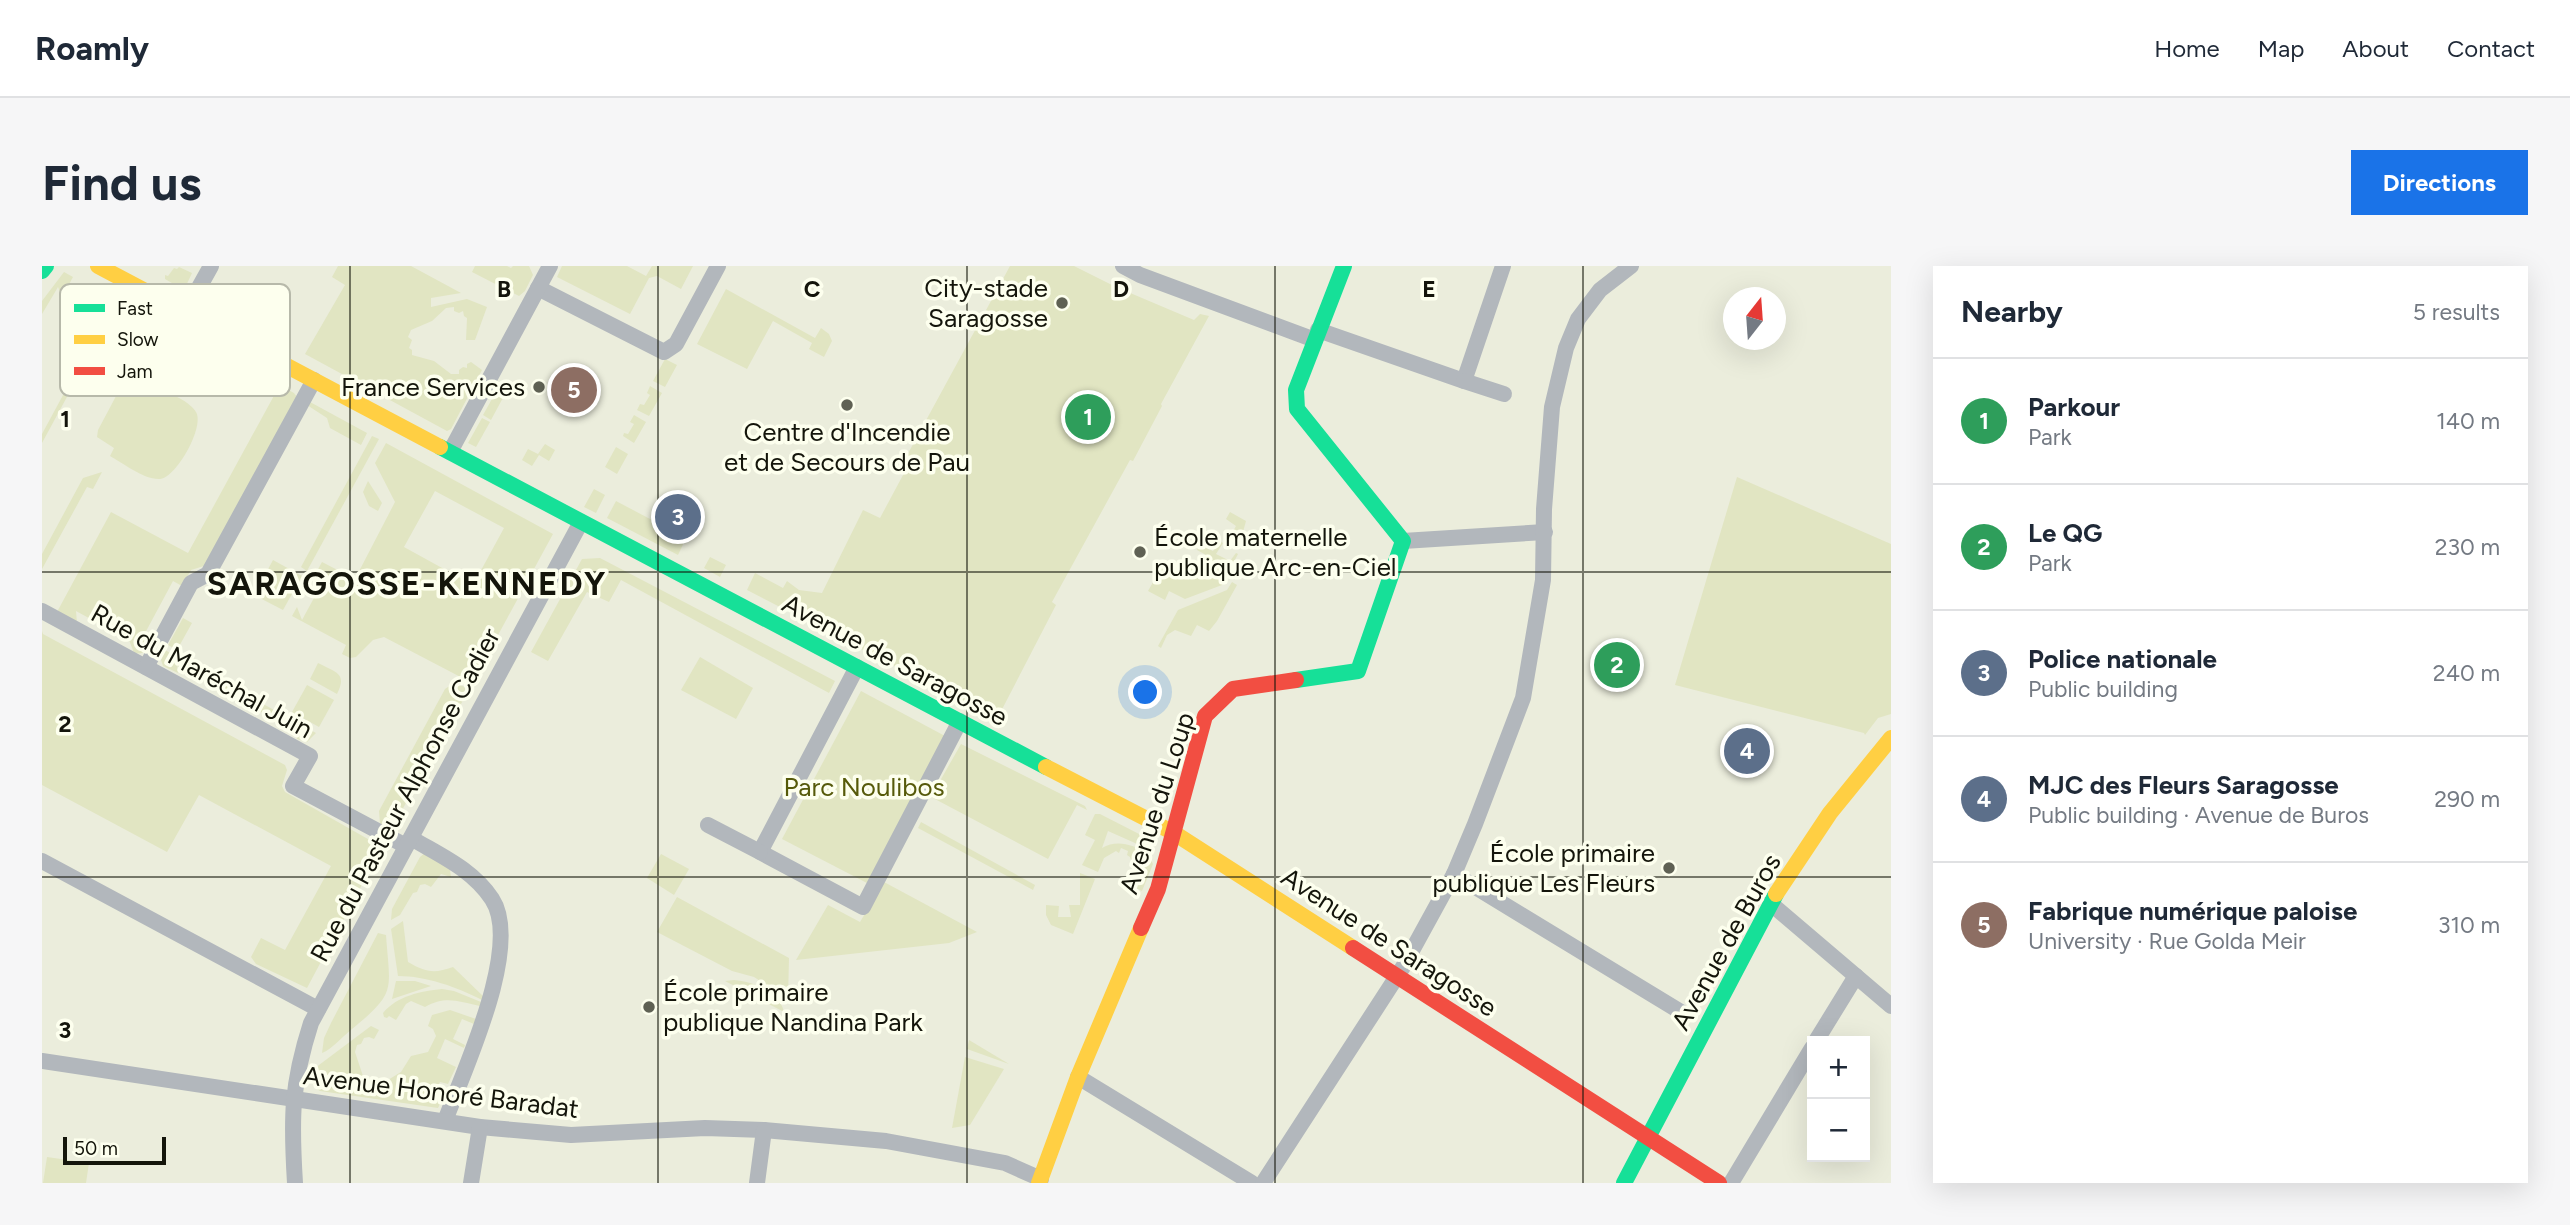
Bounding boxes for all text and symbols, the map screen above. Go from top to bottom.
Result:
text: Roamly [35,29,149,68]
text: Home [2154,34,2220,63]
text: Map [2258,34,2304,63]
text: About [2342,34,2409,63]
text: Contact [2447,34,2535,63]
button: Directions [2351,150,2528,215]
text: Find us [42,153,201,212]
place label: City-stade Saragosse [924,272,1048,334]
text: B [497,275,511,303]
text: C [804,275,821,303]
text: D [1113,275,1129,303]
text: E [1422,275,1436,303]
legend [60,284,290,396]
north arrow [1723,287,1786,350]
text: Nearby [1961,293,2063,330]
marker: City-stade Saragosse [1054,295,1070,311]
text: Fast [117,297,153,320]
text: 5 results [2413,298,2500,326]
text: Slow [117,328,159,351]
text: Jam [117,360,153,383]
pin: 5 [551,364,597,416]
place label: France Services [341,371,525,403]
marker: France Services [531,379,547,395]
pin: 1 [1065,391,1111,443]
text: Parkour [2028,391,2120,423]
marker: Centre d'Incendie et de Secours de Pau [839,397,855,413]
text: 1 [60,405,70,433]
text: 1 [1979,407,1989,435]
text: 140 m [2436,407,2500,435]
place label: Centre d'Incendie et de Secours de Pau [724,416,970,478]
text: Park [2028,423,2072,451]
pin: 3 [655,491,701,543]
text: Le QG [2028,517,2102,549]
place label: École maternelle publique Arc-en-Ciel [1154,521,1397,583]
text: 2 [1977,533,1991,561]
text: 230 m [2435,533,2500,561]
marker: École maternelle publique Arc-en-Ciel [1132,544,1148,560]
text: Park [2028,549,2072,577]
district label: SARAGOSSE-KENNEDY [207,564,607,603]
street label: Avenue de Saragosse [777,587,1013,733]
street label: Rue du Maréchal Juin [86,597,318,745]
street label: Rue du Pasteur Alphonse Cadier [303,623,507,967]
pin: 2 [1594,639,1640,691]
text: Police nationale [2028,643,2217,675]
text: 3 [1978,659,1990,687]
text: 240 m [2433,659,2500,687]
your location [1128,675,1162,709]
text: Public building [2028,675,2178,703]
street label: Avenue du Loup [1113,708,1201,898]
text: 2 [58,710,72,738]
pin: 4 [1724,725,1770,777]
text: MJC des Fleurs Saragosse [2028,769,2339,801]
park label: Parc Noulibos [783,771,945,803]
text: 4 [1977,785,1991,813]
text: 290 m [2434,785,2500,813]
text: Public building · Avenue de Buros [2028,801,2369,829]
place label: École primaire publique Les Fleurs [1432,837,1655,899]
street label: Avenue de Buros [1664,848,1788,1036]
street label: Avenue de Saragosse [1275,860,1503,1024]
marker: École primaire publique Les Fleurs [1661,860,1677,876]
text: Fabrique numérique paloise [2028,895,2357,927]
text: 5 [1977,911,1991,939]
text: 310 m [2438,911,2500,939]
text: University · Rue Golda Meir [2028,927,2306,955]
place label: École primaire publique Nandina Park [663,976,923,1038]
marker: École primaire publique Nandina Park [641,999,657,1015]
text: 3 [59,1016,71,1044]
map controls [1807,1036,1870,1162]
button: + [1807,1036,1870,1099]
street label: Avenue Honoré Baradat [301,1059,581,1125]
button: − [1807,1099,1870,1162]
scale bar [63,1134,166,1166]
text: 50 m [74,1137,118,1160]

